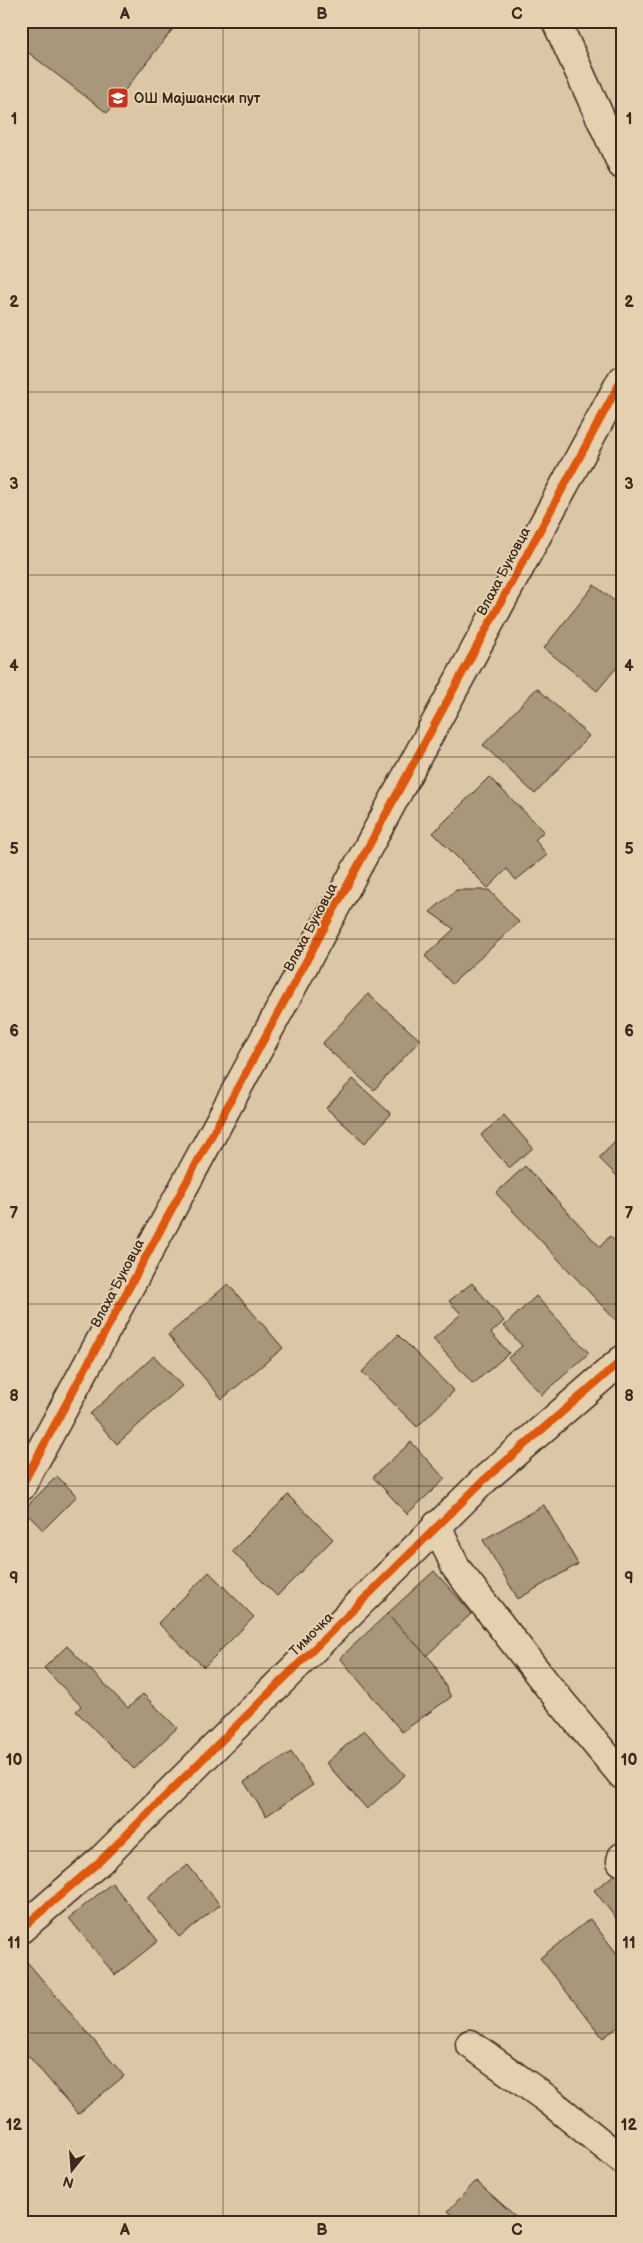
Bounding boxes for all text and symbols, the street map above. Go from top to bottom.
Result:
text: A [119,5,130,24]
text: B [316,5,328,24]
text: C [511,5,523,24]
school or university icon: ОШ Мајшански пут [106,86,130,110]
place label: ОШ Мајшански пут [134,90,261,107]
text: 1 [11,110,17,129]
text: 1 [626,110,632,129]
text: 2 [9,293,19,312]
text: 2 [624,293,634,312]
text: 3 [9,475,19,494]
text: 3 [624,475,634,494]
street label: Влаха Буковца [473,523,534,618]
text: 4 [9,657,19,676]
text: 4 [624,657,634,676]
text: 5 [9,840,19,859]
text: 5 [624,840,634,859]
street label: Влаха Буковца [280,879,341,974]
text: 6 [9,1022,19,1041]
text: 6 [624,1022,634,1041]
text: 7 [10,1204,19,1223]
text: 7 [625,1204,634,1223]
street label: Влаха Буковца [87,1235,148,1330]
text: 8 [9,1387,19,1406]
text: 8 [624,1387,634,1406]
text: 9 [9,1569,19,1588]
text: 9 [624,1569,634,1588]
street label: Тимочка [286,1608,337,1660]
text: 10 [6,1751,22,1770]
text: 10 [621,1751,637,1770]
text: 11 [7,1934,21,1953]
text: 11 [622,1934,636,1953]
text: 12 [6,2116,23,2135]
text: 12 [621,2116,638,2135]
north arrow [48,2146,98,2196]
text: N [61,2172,76,2192]
text: A [119,2221,130,2240]
text: B [316,2221,328,2240]
text: C [511,2221,523,2240]

